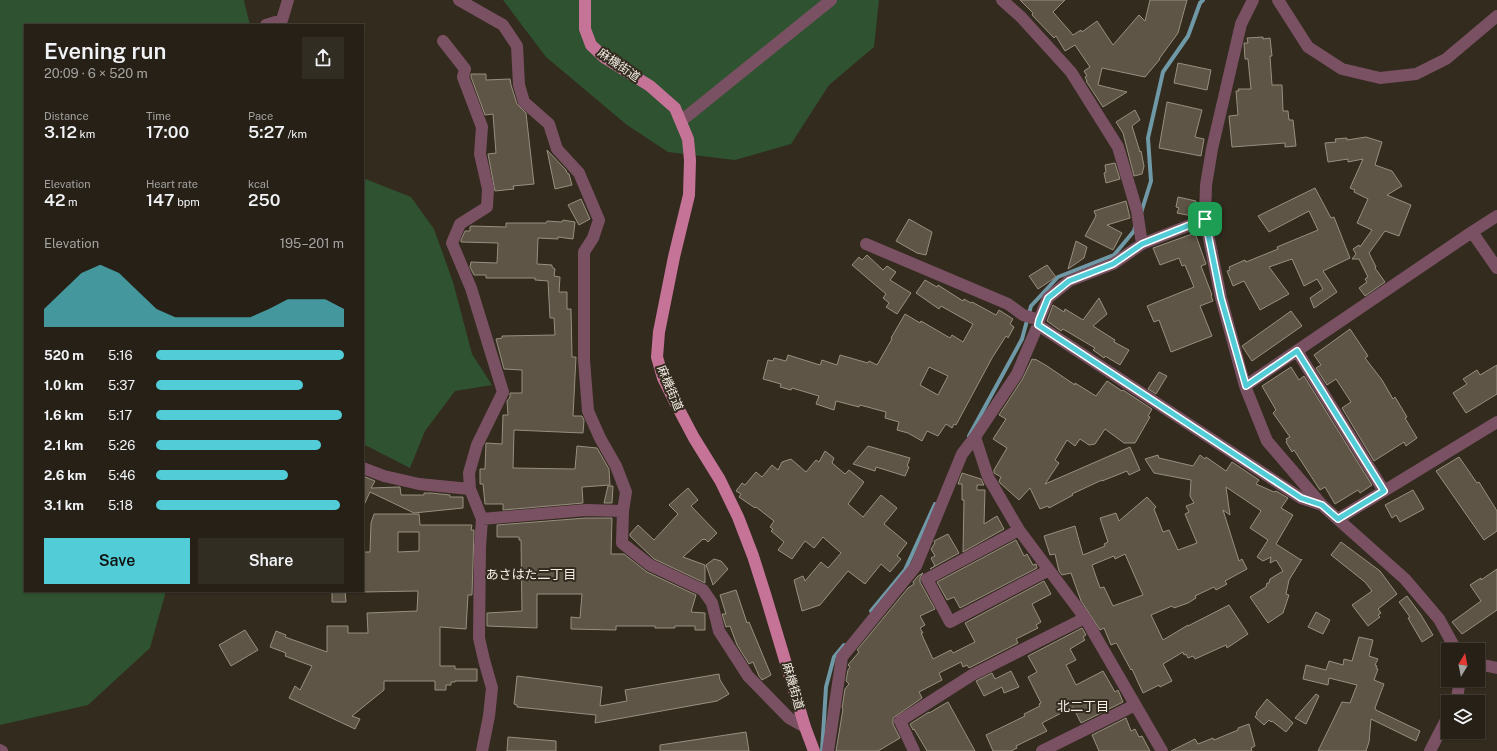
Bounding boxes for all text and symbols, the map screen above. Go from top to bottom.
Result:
button: share [302,37,344,79]
text: Evening run [44,38,166,64]
street label: 麻機街道 [595,45,643,85]
text: 20:09 · 6 × 520 m [44,66,148,81]
text: Distance [44,110,89,122]
text: Time [146,110,171,122]
text: Pace [248,110,273,122]
text: 3.12 [44,122,77,142]
text: 17:00 [146,122,189,142]
text: 5:27 [248,122,285,142]
text: km [77,128,95,140]
text: /km [285,128,307,140]
text: Elevation [44,178,91,190]
text: Heart rate [146,178,198,190]
text: kcal [248,178,269,190]
text: 42 [44,190,65,210]
text: 147 [146,190,175,210]
text: 250 [248,190,280,210]
text: m [65,196,78,208]
text: bpm [175,196,200,208]
pin [1188,202,1222,236]
icon: arrive [1194,208,1216,230]
text: Elevation [44,236,99,251]
text: 195–201 m [280,236,344,251]
text: 520 m [44,348,84,363]
text: 5:16 [108,348,133,363]
street label: 麻機街道 [654,363,686,413]
text: 1.0 km [44,378,84,393]
text: 5:37 [108,378,135,393]
text: 1.6 km [44,408,84,423]
text: 5:17 [108,408,132,423]
text: 2.1 km [44,438,83,453]
text: 5:26 [108,438,135,453]
text: 2.6 km [44,468,86,483]
text: 5:46 [108,468,135,483]
text: 3.1 km [44,498,84,513]
text: 5:18 [108,498,133,513]
button: Save [44,538,190,584]
button: Share [198,538,344,584]
district label: あさはた二丁目 [486,567,576,582]
north arrow [1441,643,1485,687]
map controls [1441,643,1485,739]
street label: 麻機街道 [780,661,806,711]
button: layers [1441,695,1485,739]
district label: 北二丁目 [1057,699,1109,714]

